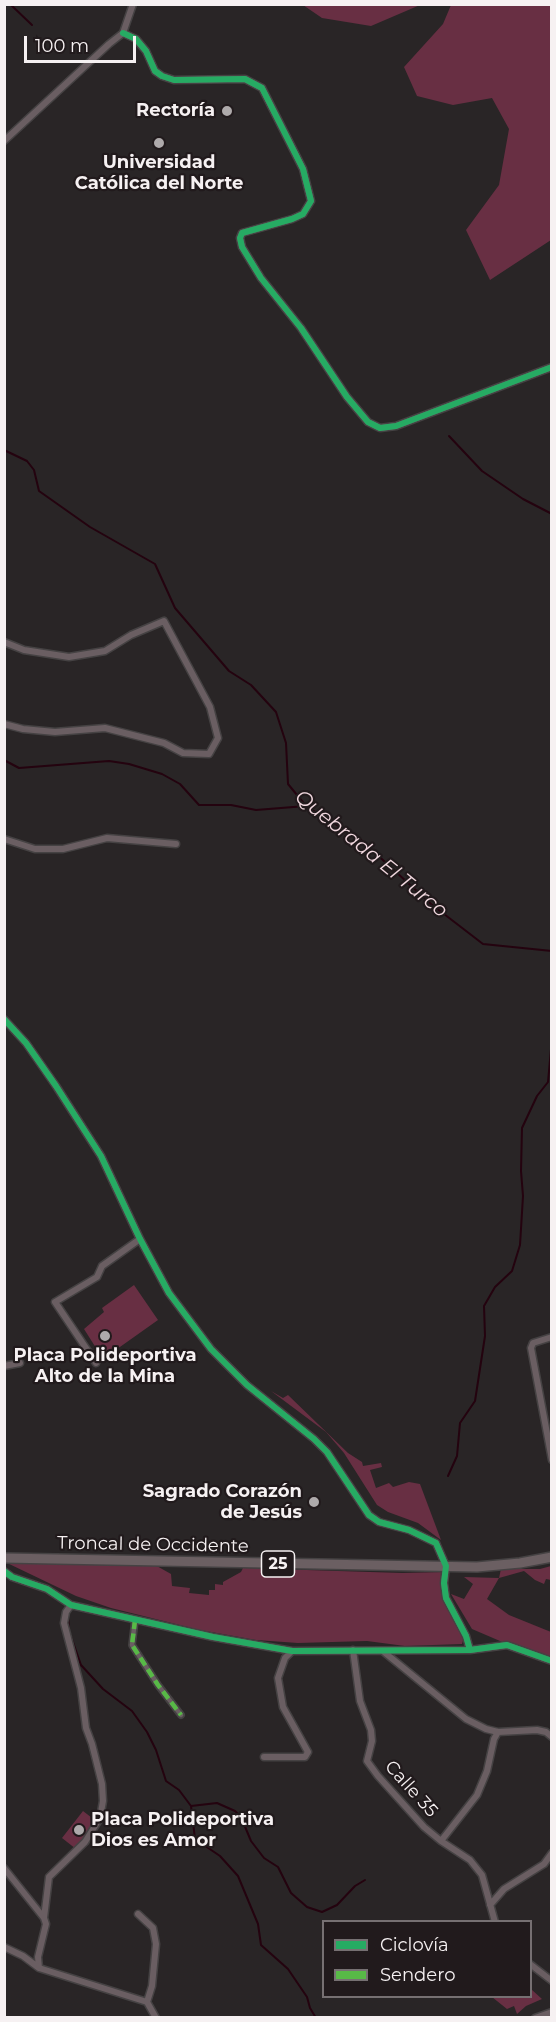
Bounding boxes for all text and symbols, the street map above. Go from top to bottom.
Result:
scale bar [27,24,140,62]
text: 100 m [35,35,89,57]
place label: Rectoría [136,100,215,122]
marker: Rectoría [220,104,234,118]
marker: Universidad Católica del Norte [152,136,166,150]
place label: Universidad Católica del Norte [75,152,243,195]
water label: Quebrada El Turco [290,785,452,923]
marker: Placa Polideportiva Alto de la Mina [98,1329,112,1343]
place label: Placa Polideportiva Alto de la Mina [14,1345,196,1388]
place label: Sagrado Corazón de Jesús [143,1481,302,1524]
marker: Sagrado Corazón de Jesús [307,1495,321,1509]
street label: Troncal de Occidente [57,1533,249,1557]
road number: 25 [262,1551,294,1577]
street label: Calle 35 [380,1756,442,1822]
place label: Placa Polideportiva Dios es Amor [91,1809,274,1852]
marker: Placa Polideportiva Dios es Amor [72,1823,86,1837]
legend [322,1920,532,1998]
text: Ciclovía [380,1934,449,1956]
text: Sendero [380,1964,455,1986]

